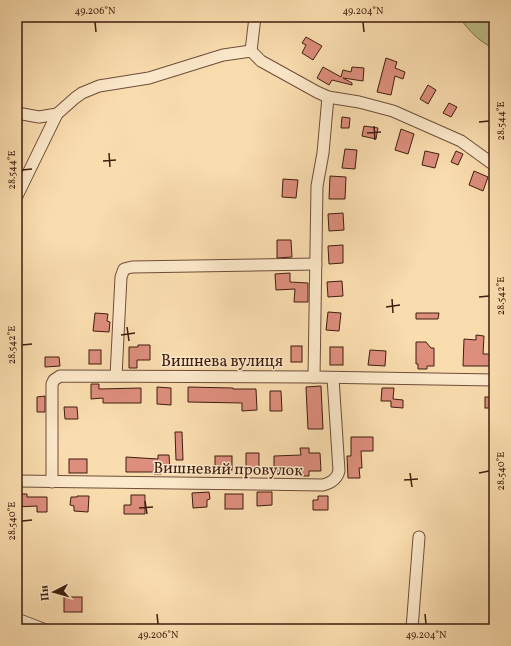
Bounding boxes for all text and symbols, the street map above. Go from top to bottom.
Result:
text: 49.206°N [75,4,116,18]
text: 49.204°N [342,4,384,18]
text: 28.544°E [494,102,508,140]
text: 28.544°E [5,151,19,189]
text: 28.542°E [494,277,508,315]
text: 28.542°E [5,326,19,364]
street label: Вишнева вулиця [161,351,283,373]
text: 28.540°E [494,452,508,490]
street label: Вишневий провулок [153,458,303,482]
text: 28.540°E [5,502,19,540]
north arrow [34,572,74,612]
text: Пн [37,584,54,601]
text: 49.206°N [138,628,179,642]
text: 49.204°N [405,628,447,642]

